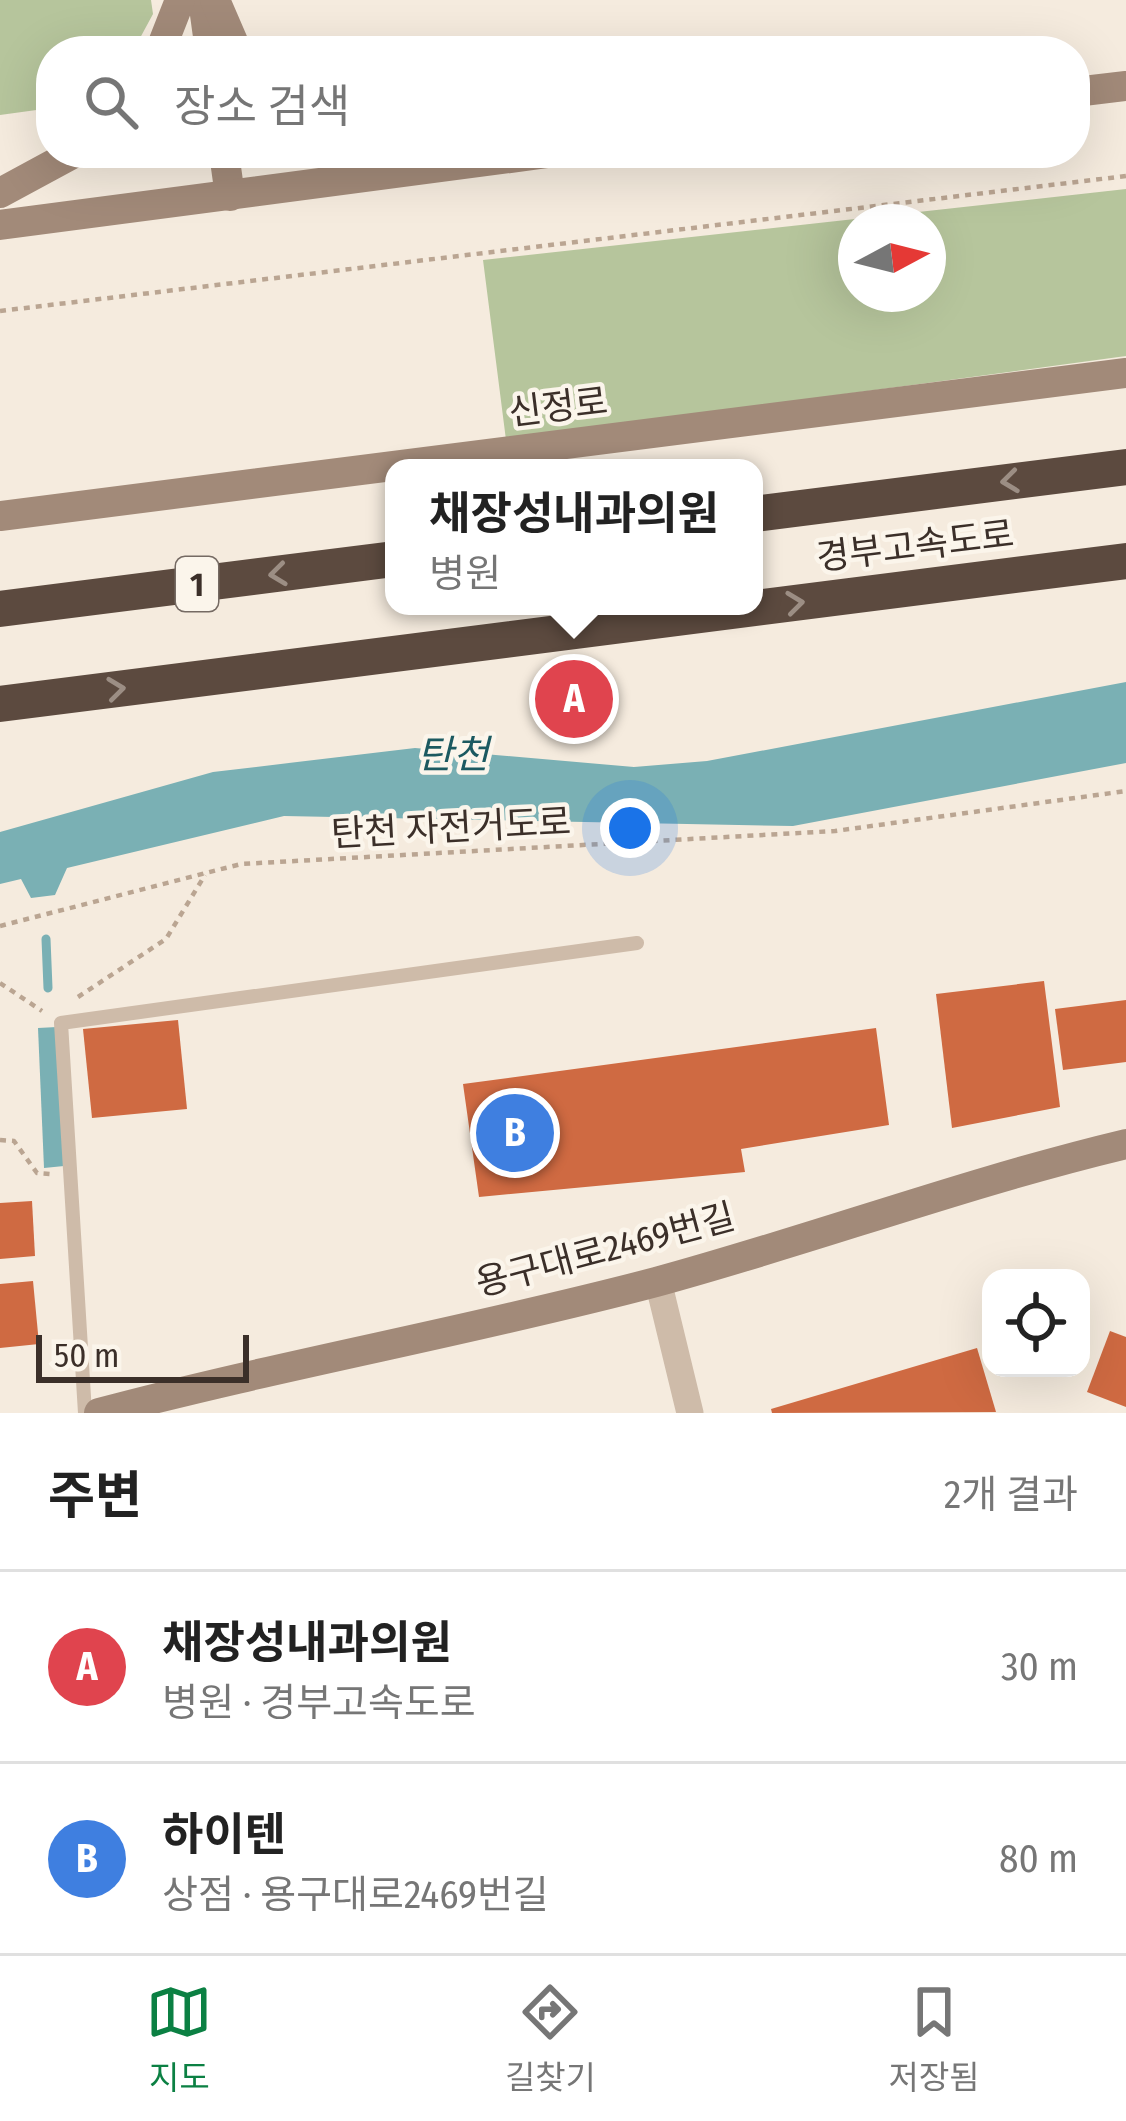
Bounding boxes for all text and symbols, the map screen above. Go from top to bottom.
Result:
search box [36,36,1090,168]
icon: search [78,69,144,135]
text: 장소 검색 [174,80,350,134]
north arrow [838,204,946,312]
street label: 신정로 [506,379,610,435]
popup [385,459,763,615]
one-way arrow [1000,468,1020,494]
text: 채장성내과의원 [429,487,719,541]
street label: 경부고속도로 [814,512,1016,580]
text: 병원 [429,551,501,597]
road number: 1 [176,557,218,611]
one-way arrow [268,560,288,586]
one-way arrow [785,590,804,616]
pin: A [535,654,613,744]
one-way arrow [106,677,126,703]
water label: 탄천 [417,732,493,778]
your location [600,798,660,858]
street label: 탄천 자전거도로 [330,800,572,856]
pin: B [476,1088,554,1178]
street label: 용구대로2469번길 [471,1194,740,1306]
map controls [982,1269,1090,1377]
button: locate [982,1269,1090,1377]
scale bar [36,1329,249,1382]
text: 50 m [54,1336,119,1376]
text: 주변 [48,1465,142,1527]
text: 2개 결과 [944,1472,1078,1518]
text: 채장성내과의원 [162,1616,452,1670]
text: A [76,1644,98,1690]
text: 30 m [1001,1644,1078,1690]
text: 병원 · 경부고속도로 [162,1680,476,1726]
text: 하이텐 [162,1808,286,1862]
text: B [76,1836,98,1882]
text: 80 m [999,1836,1078,1882]
text: 상점 · 용구대로2469번길 [162,1872,549,1918]
tab: 지도 [146,1979,212,2099]
tab: 길찾기 [505,1979,596,2099]
tab: 저장됨 [889,1979,980,2099]

